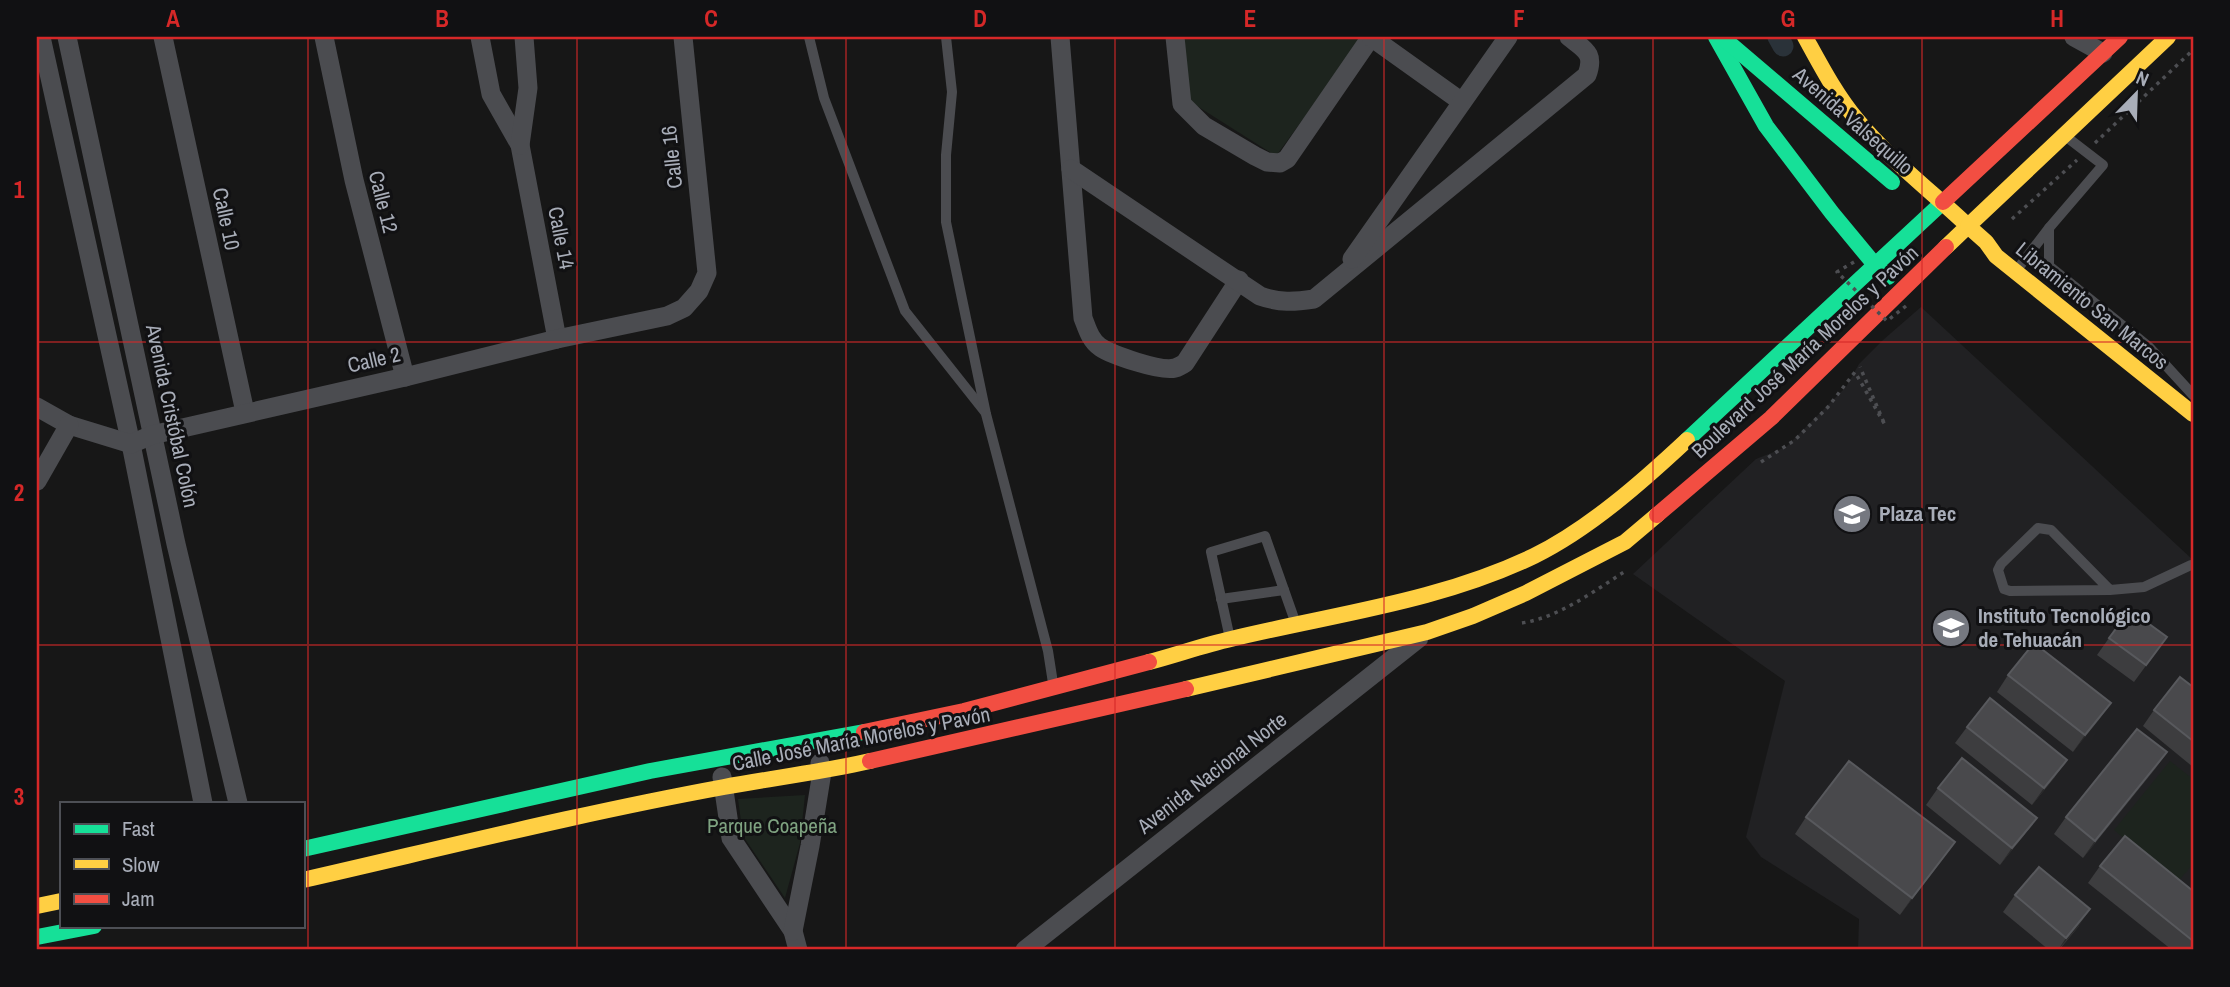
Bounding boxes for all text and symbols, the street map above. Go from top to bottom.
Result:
text: A [166,3,180,34]
text: B [435,3,449,34]
text: C [704,3,718,34]
text: D [973,3,987,34]
text: E [1244,3,1256,34]
text: F [1513,3,1525,34]
text: G [1781,3,1795,34]
text: H [2050,3,2064,34]
street label: Avenida Valsequillo [1786,60,1920,181]
north arrow [2100,60,2170,130]
text: N [2132,64,2153,93]
street label: Calle 16 [654,124,689,190]
street label: Calle 12 [362,168,405,236]
text: 1 [14,174,25,205]
street label: Calle 10 [206,185,247,253]
street label: Calle 14 [541,204,582,272]
street label: Libramiento San Marcos [2010,235,2175,376]
street label: Boulevard José María Morelos y Pavón [1685,239,1924,465]
street label: Avenida Cristóbal Colón [139,321,206,510]
street label: Calle 2 [345,339,403,380]
text: 2 [14,477,24,508]
school or university icon: Plaza Tec [1831,493,1873,535]
place label: Plaza Tec [1879,499,1956,528]
place label: Instituto Tecnológico de Tehuacán [1978,601,2151,654]
school or university icon: Instituto Tecnológico de Tehuacán [1930,607,1972,649]
street label: Calle José María Morelos y Pavón [729,699,992,778]
street label: Avenida Nacional Norte [1130,705,1293,841]
text: 3 [14,781,24,812]
legend [60,802,304,928]
park label: Parque Coapeña [707,811,838,840]
text: Fast [122,814,155,843]
text: Slow [122,850,160,879]
text: Jam [122,884,155,913]

